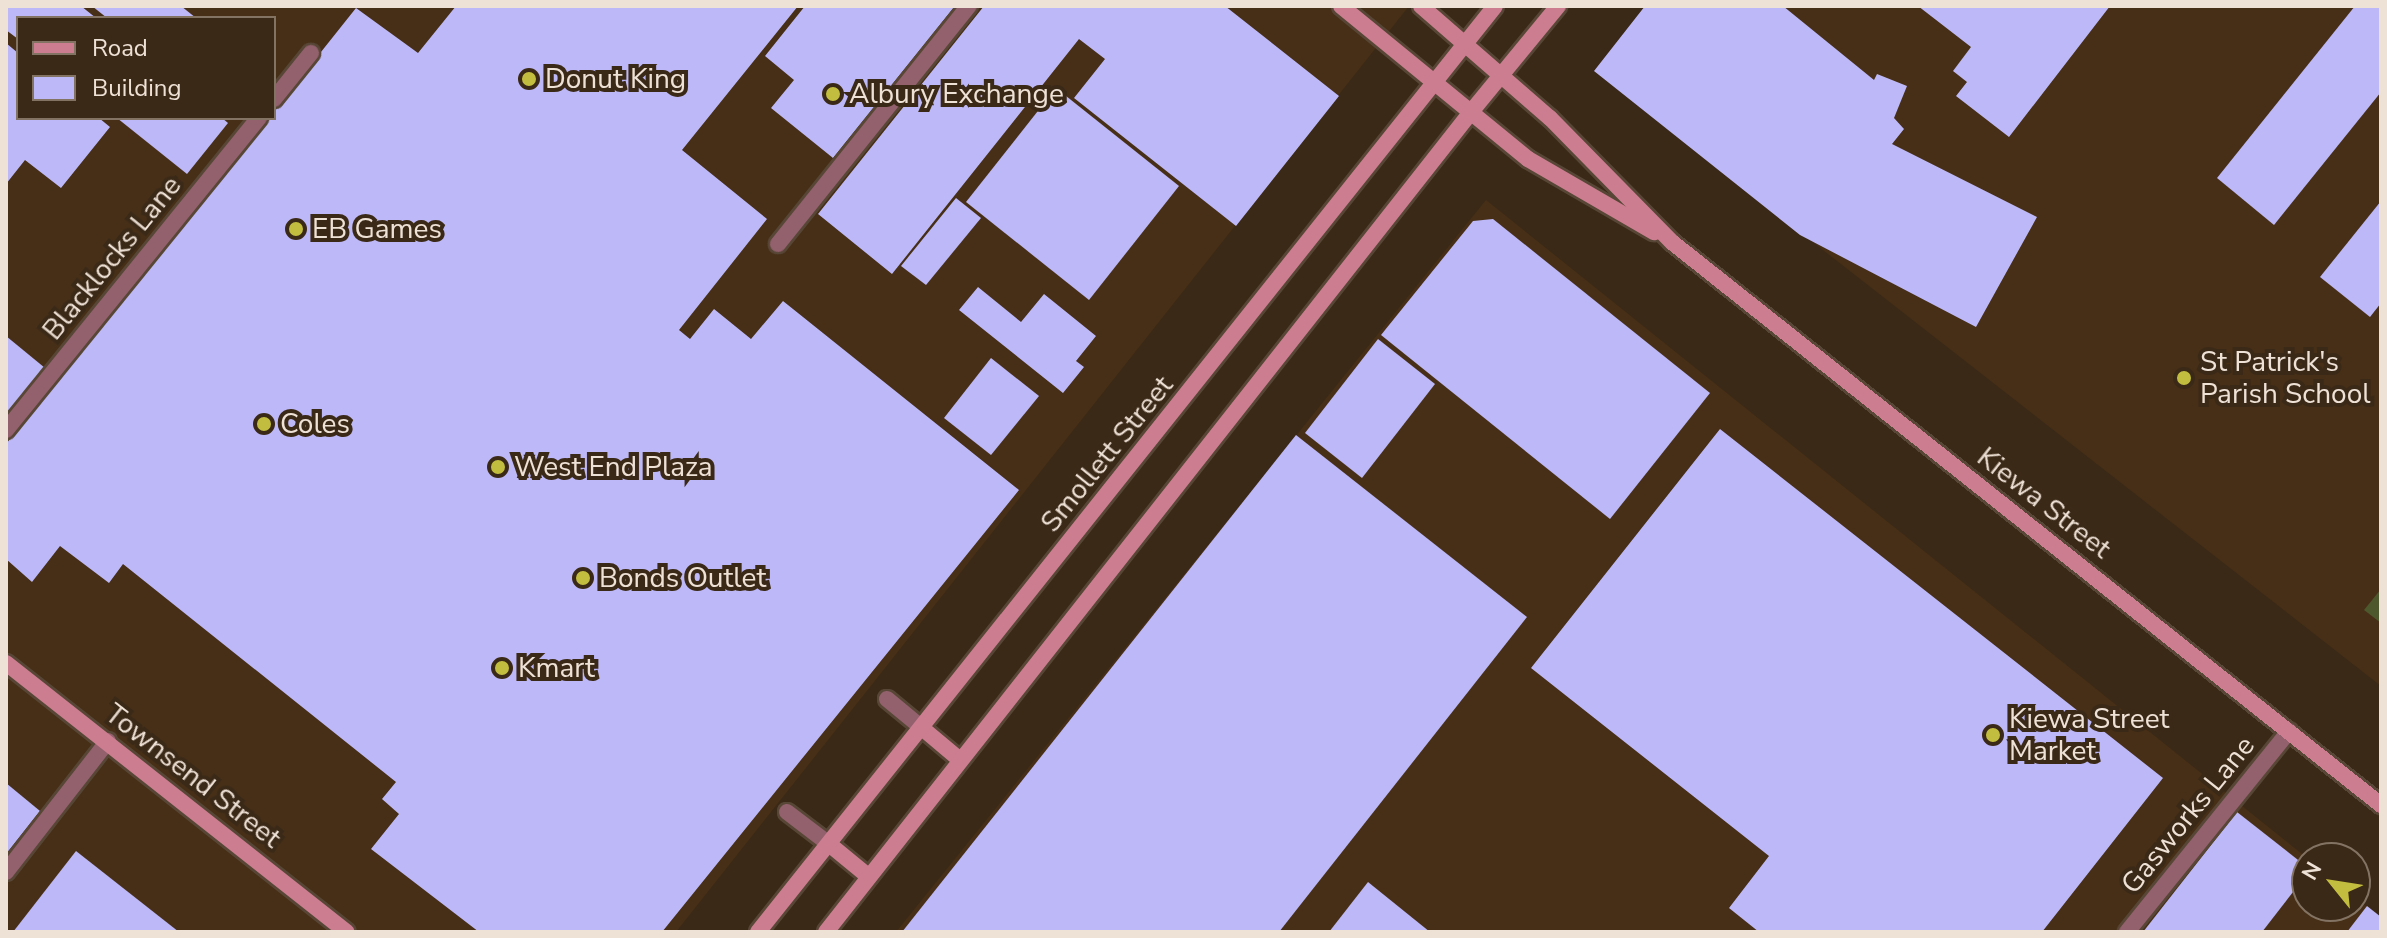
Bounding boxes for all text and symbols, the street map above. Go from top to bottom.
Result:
legend [16,16,276,120]
text: Road [92,32,148,64]
place label: Donut King [545,62,686,96]
marker: Donut King [520,70,538,88]
text: Building [92,72,182,104]
place label: Albury Exchange [849,77,1064,111]
marker: Albury Exchange [824,85,842,103]
street label: Blacklocks Lane [36,169,188,347]
place label: EB Games [312,212,442,246]
marker: EB Games [287,220,305,238]
place label: St Patrick's Parish School [2200,345,2370,411]
street label: Smollett Street [1034,369,1180,539]
marker: St Patrick's Parish School [2175,369,2193,387]
place label: Coles [280,407,350,441]
marker: Coles [255,415,273,433]
street label: Kiewa Street [1970,440,2118,566]
place label: West End Plaza [514,450,713,484]
marker: West End Plaza [489,458,507,476]
place label: Bonds Outlet [599,561,766,595]
marker: Bonds Outlet [574,569,592,587]
place label: Kmart [518,651,595,685]
marker: Kmart [493,659,511,677]
street label: Townsend Street [98,697,288,855]
place label: Kiewa Street Market [2009,702,2169,768]
marker: Kiewa Street Market [1984,726,2002,744]
street label: Gasworks Lane [2114,730,2262,900]
north arrow [2291,842,2371,922]
text: N [2295,856,2329,886]

